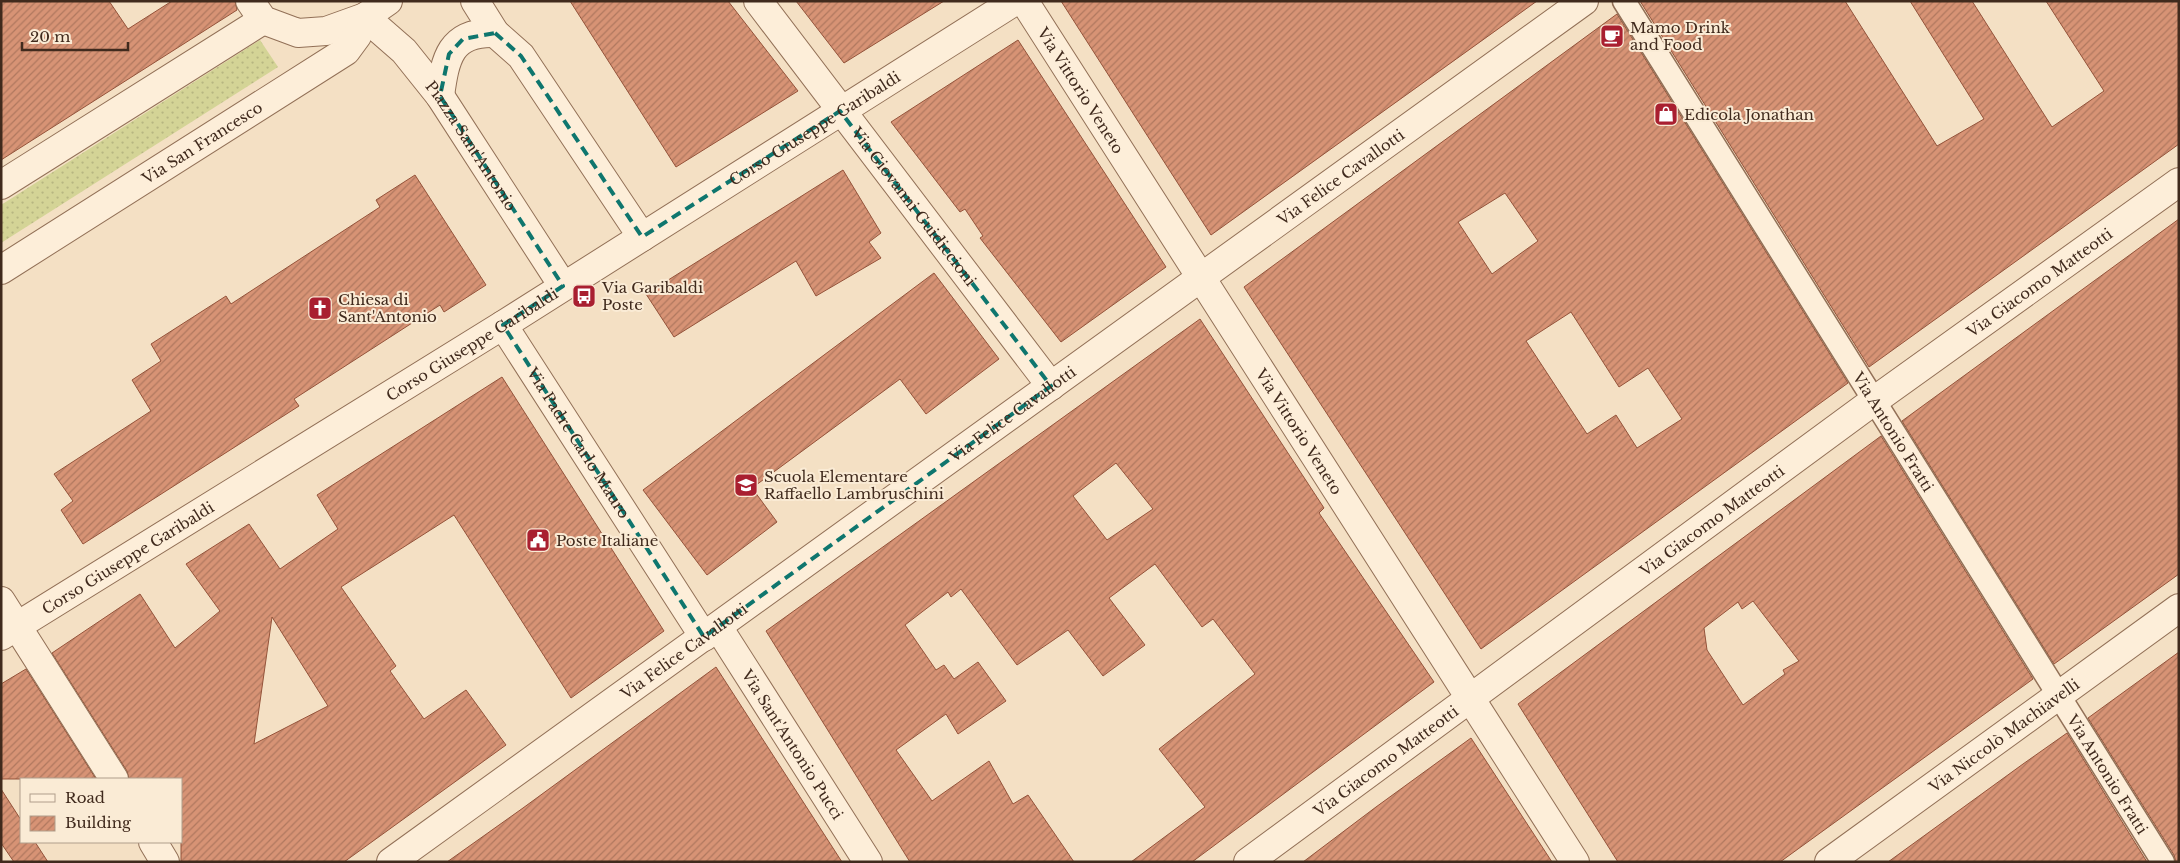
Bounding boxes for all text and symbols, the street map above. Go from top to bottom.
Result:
place label: Mamo Drink and Food [1630,18,1731,54]
scale bar [22,20,129,52]
street label: Via Vittorio Veneto [1033,23,1129,157]
cafe icon: Mamo Drink and Food [1599,23,1625,49]
text: 20 m [30,27,70,46]
street label: Corso Giuseppe Garibaldi [725,67,903,189]
street label: Piazza Sant'Antonio [422,77,521,214]
street label: Via San Francesco [137,97,266,188]
shop icon: Edicola Jonathan [1653,101,1679,127]
place label: Edicola Jonathan [1684,105,1814,124]
street label: Via Giovanni Guidiccioni [847,122,981,289]
street label: Via Felice Cavallotti [1273,125,1408,229]
street label: Via Giacomo Matteotti [1962,224,2116,341]
place label: Via Garibaldi Poste [601,278,703,314]
street label: Corso Giuseppe Garibaldi [382,283,561,405]
bus stop icon: Via Garibaldi Poste [571,283,597,309]
place label: Chiesa di Sant'Antonio [338,290,437,326]
church icon: Chiesa di Sant'Antonio [307,295,333,321]
street label: Via Felice Cavallotti [944,362,1079,466]
street label: Via Padre Carlo Mauro [523,363,635,522]
street label: Via Vittorio Veneto [1252,364,1347,498]
street label: Via Antonio Fratti [1848,367,1938,495]
street label: Via Giacomo Matteotti [1635,461,1788,580]
place label: Scuola Elementare Raffaello Lambruschini [764,467,944,503]
school or university icon: Scuola Elementare Raffaello Lambruschini [733,472,759,498]
street label: Corso Giuseppe Garibaldi [38,497,217,618]
public building icon: Poste Italiane [525,527,551,553]
place label: Poste Italiane [556,531,658,550]
street label: Via Felice Cavallotti [616,599,751,703]
street label: Via Sant'Antonio Pucci [737,665,848,823]
street label: Via Niccolò Machiavelli [1924,674,2083,797]
street label: Via Giacomo Matteotti [1309,701,1462,821]
street label: Via Antonio Fratti [2063,710,2152,837]
legend [20,778,182,843]
text: Road [65,788,105,807]
text: Building [65,813,132,832]

